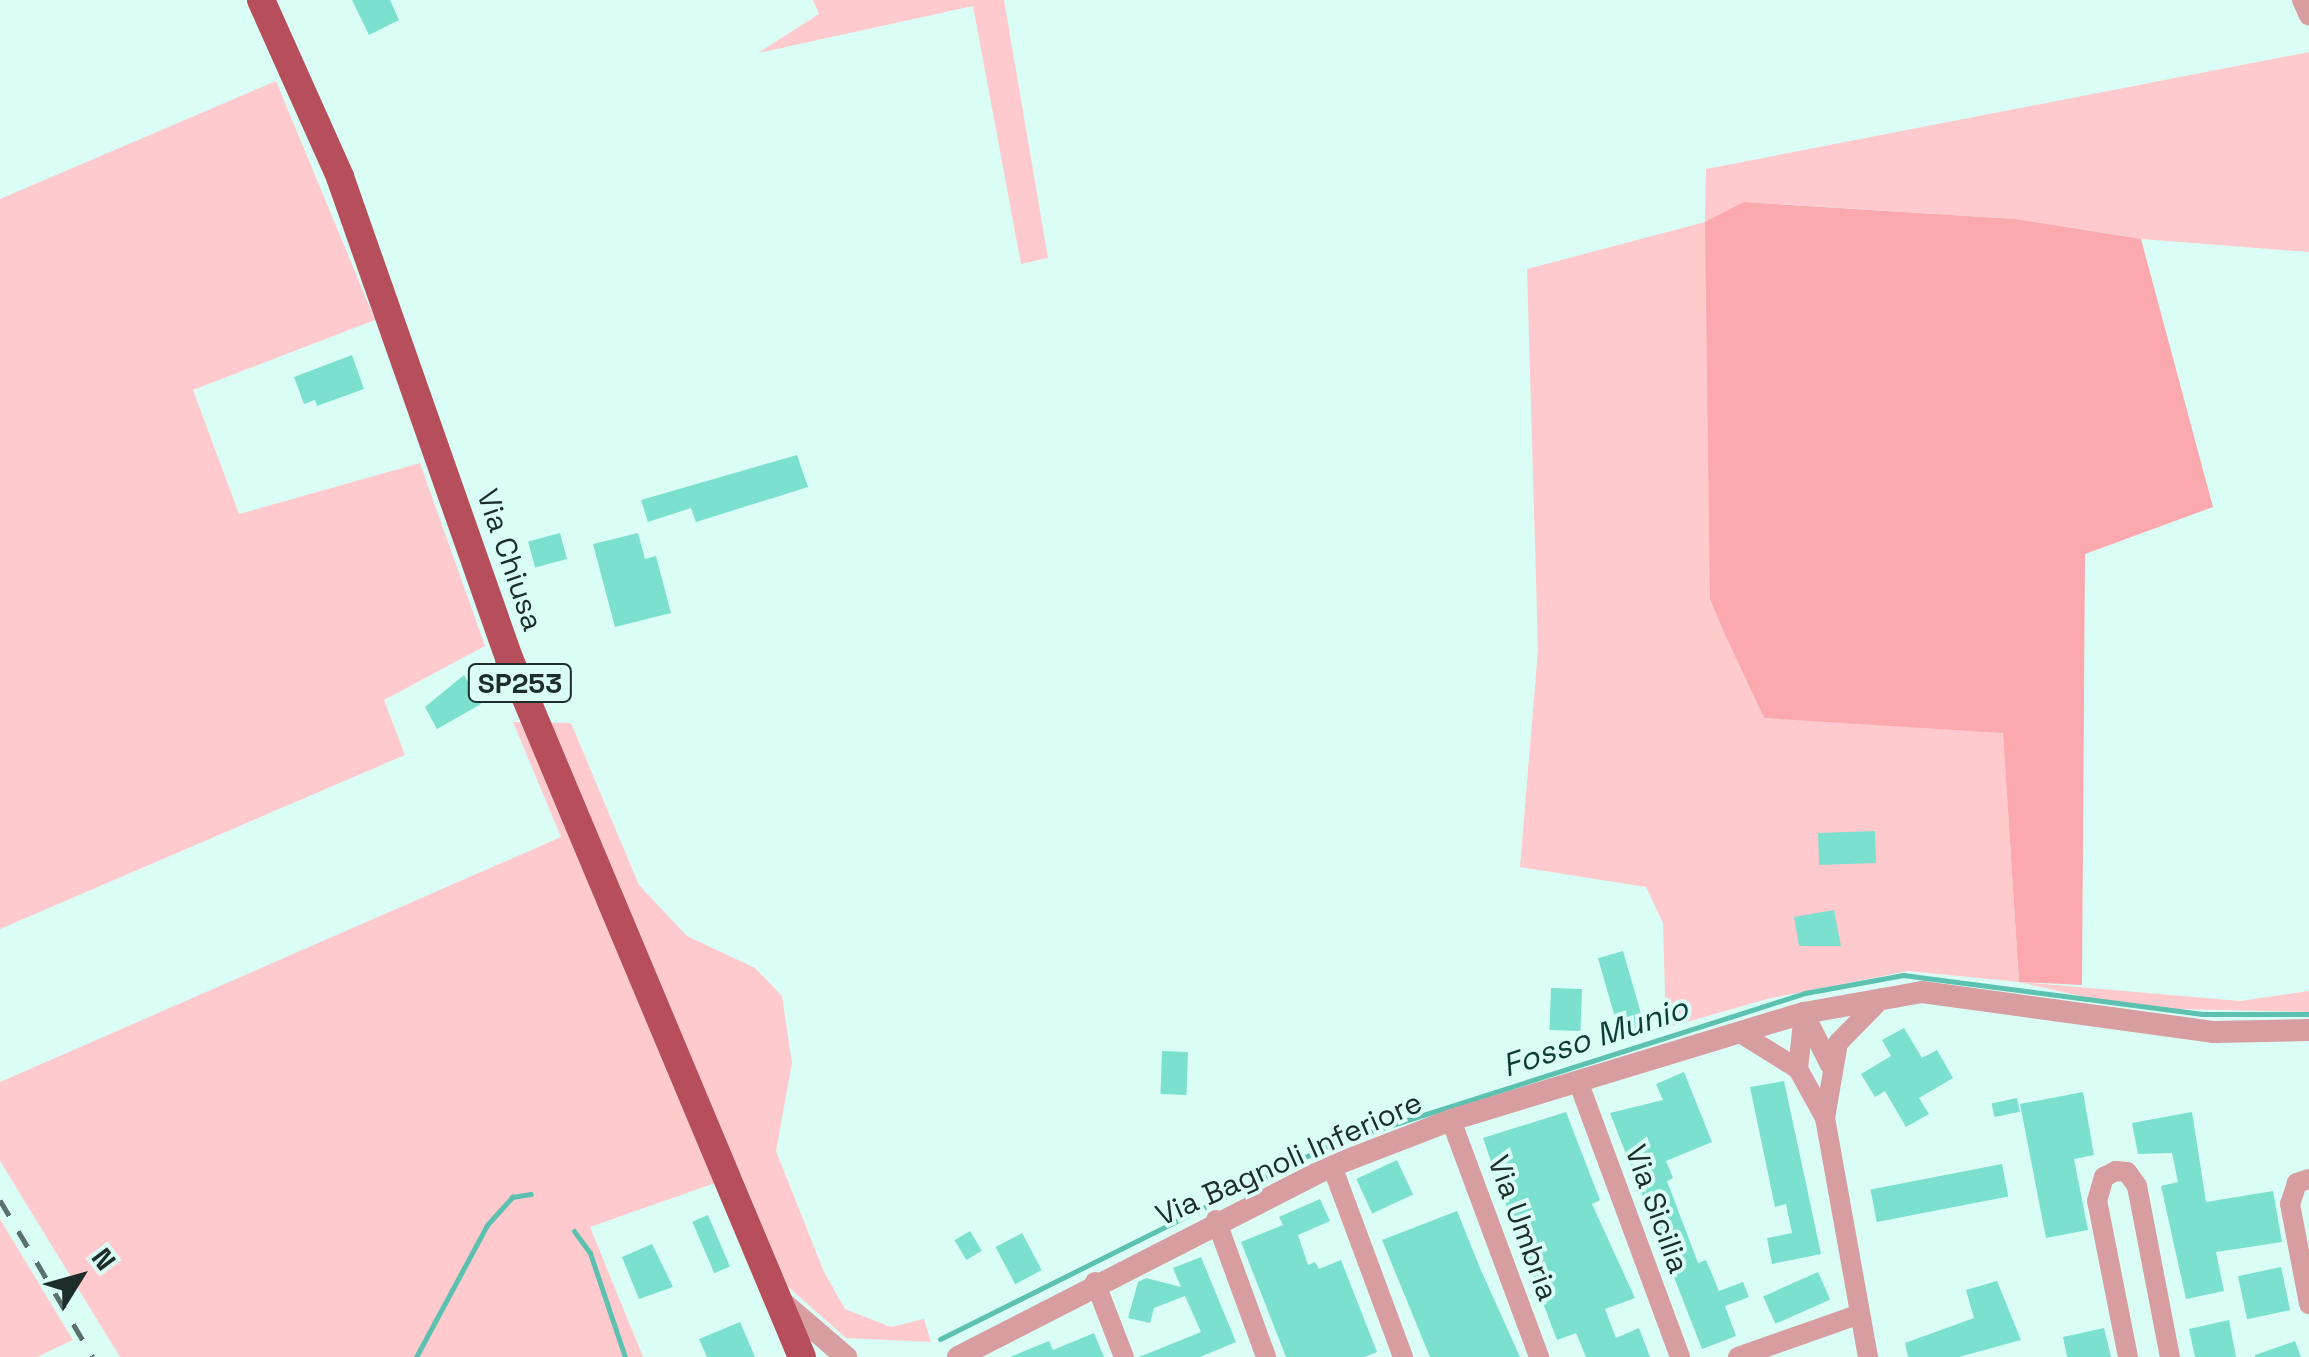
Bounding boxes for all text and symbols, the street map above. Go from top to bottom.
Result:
street label: Via Chiusa [469,485,551,635]
road number: SP253 [468,660,572,706]
water label: Fosso Munio [1497,989,1693,1085]
street label: Via Bagnoli Inferiore [1150,1084,1428,1234]
street label: Via Sicilia [1617,1140,1697,1278]
street label: Via Umbria [1480,1150,1566,1306]
north arrow [30,1227,130,1327]
text: N [84,1241,124,1277]

